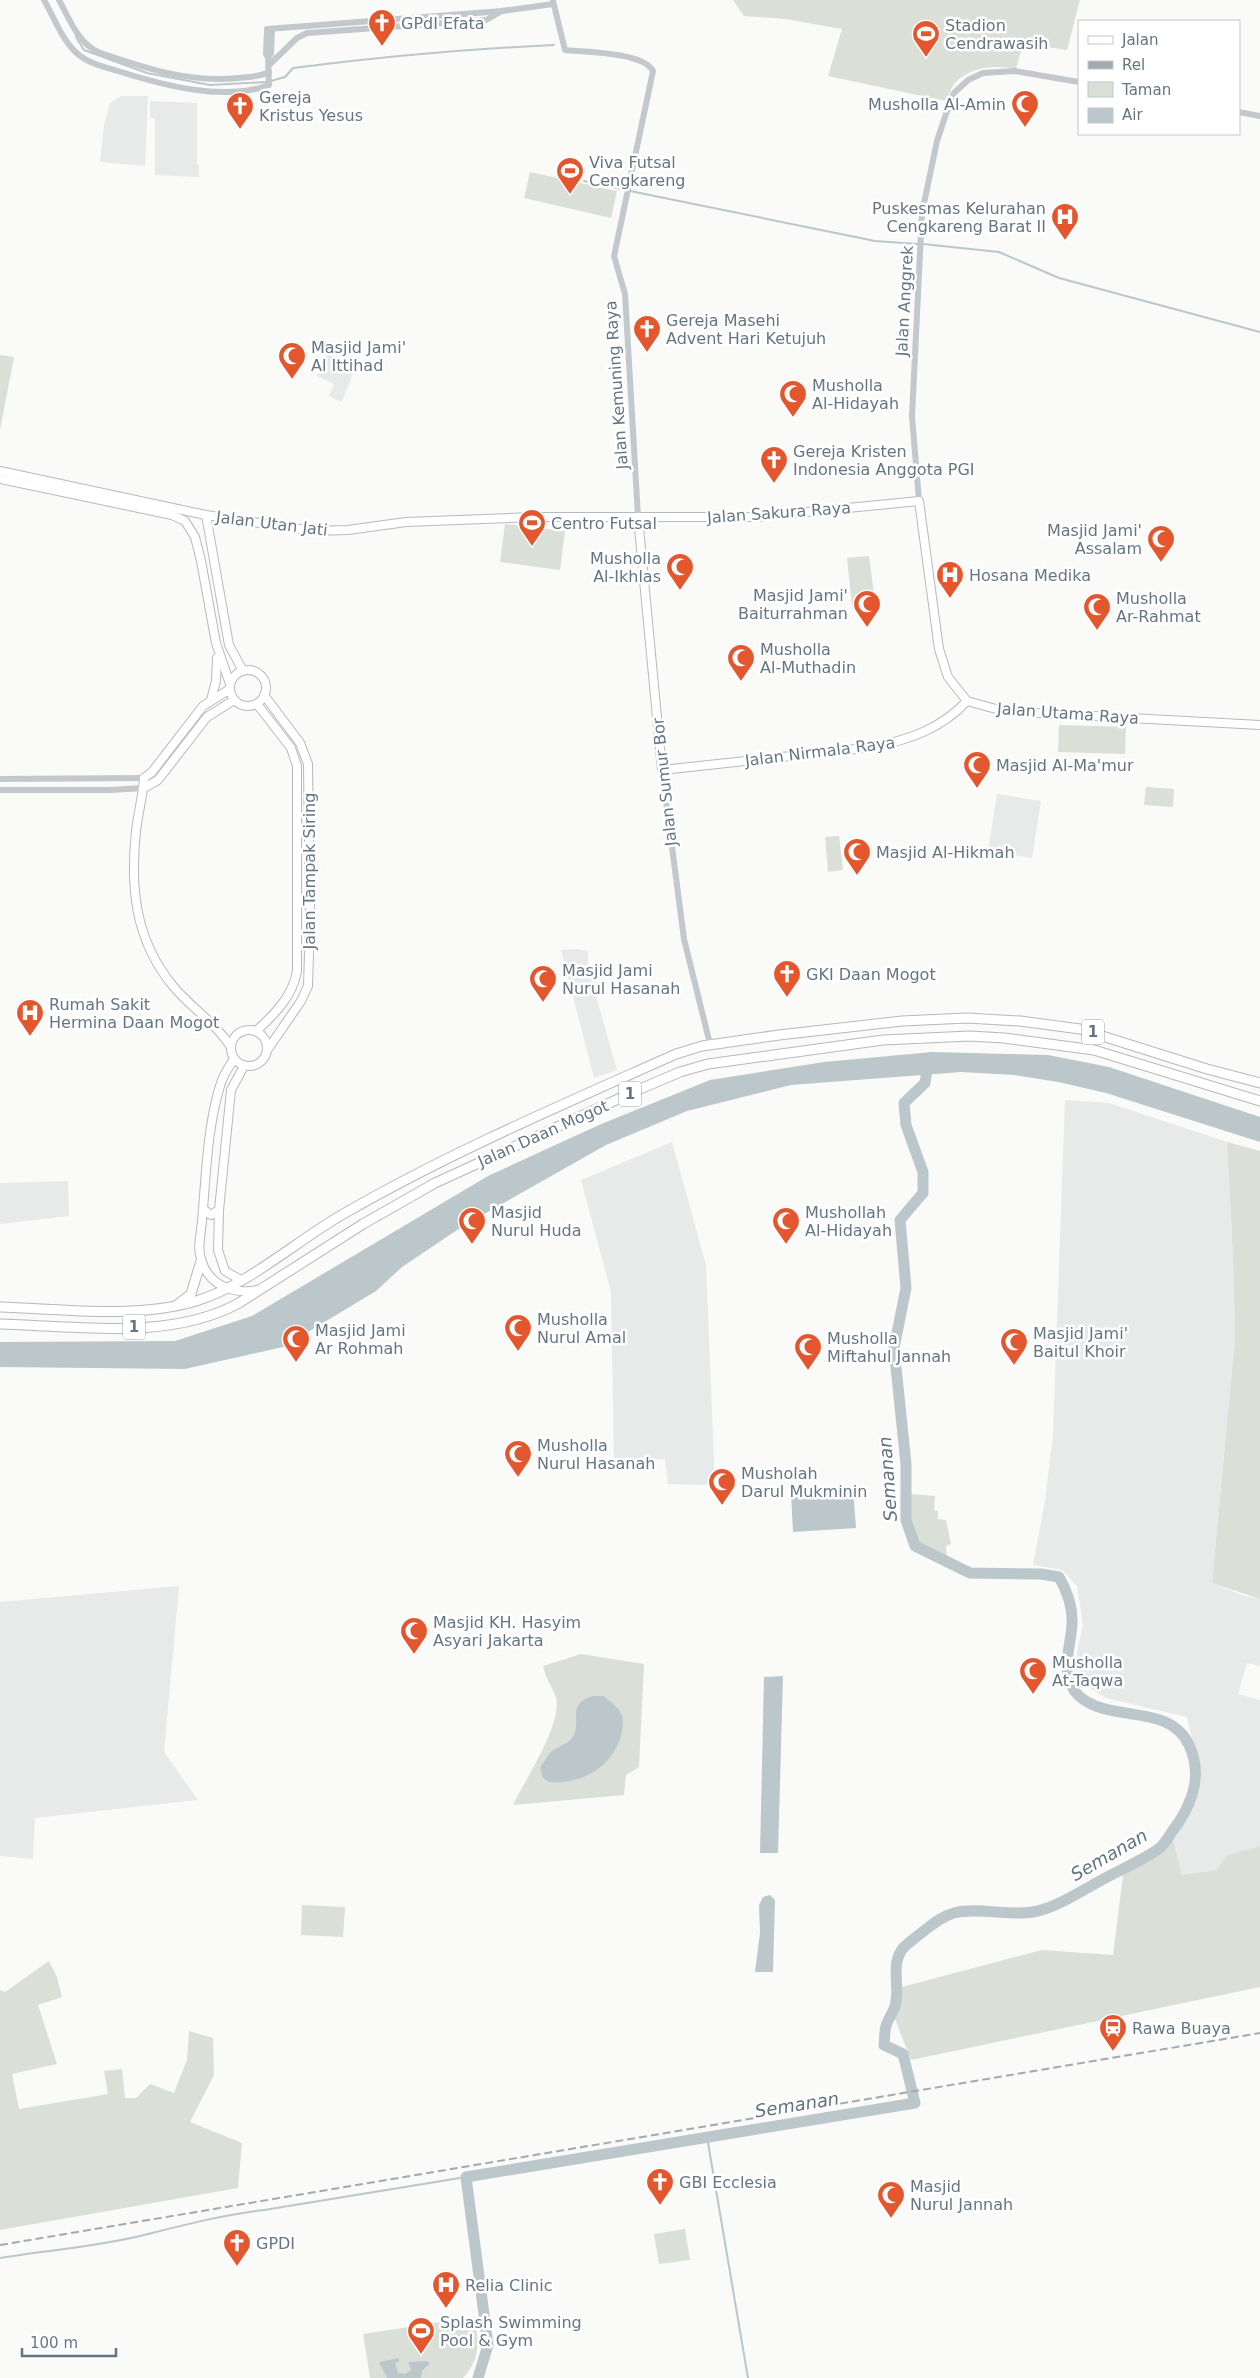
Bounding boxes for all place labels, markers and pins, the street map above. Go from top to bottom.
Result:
church icon: GPdI Efata [367,8,397,47]
place label: GPdI Efata [401,14,485,33]
place label: Stadion Cendrawasih [945,16,1049,53]
sports icon: Stadion Cendrawasih [911,19,941,58]
place label: Gereja Kristus Yesus [259,88,363,125]
mosque icon: Musholla Al-Amin [1010,89,1040,128]
church icon: Gereja Kristus Yesus [225,91,255,130]
place label: Musholla Al-Amin [868,95,1006,114]
place label: Viva Futsal Cengkareng [589,153,685,190]
sports icon: Viva Futsal Cengkareng [555,156,585,195]
place label: Puskesmas Kelurahan Cengkareng Barat II [872,199,1046,236]
hospital icon: Puskesmas Kelurahan Cengkareng Barat II [1050,202,1080,241]
place label: Gereja Masehi Advent Hari Ketujuh [666,311,826,348]
church icon: Gereja Masehi Advent Hari Ketujuh [632,314,662,353]
place label: Masjid Jami' Al Ittihad [311,338,406,375]
mosque icon: Masjid Jami' Al Ittihad [277,341,307,380]
place label: Musholla Al-Hidayah [812,376,899,413]
mosque icon: Musholla Al-Hidayah [778,379,808,418]
place label: Gereja Kristen Indonesia Anggota PGI [793,442,975,479]
church icon: Gereja Kristen Indonesia Anggota PGI [759,445,789,484]
sports icon: Centro Futsal [517,508,547,547]
place label: Centro Futsal [551,514,657,533]
place label: Masjid Jami' Assalam [1047,521,1142,558]
mosque icon: Masjid Jami' Assalam [1146,524,1176,563]
place label: Musholla Al-Ikhlas [590,549,661,586]
mosque icon: Musholla Al-Ikhlas [665,552,695,591]
hospital icon: Hosana Medika [935,560,965,599]
place label: Hosana Medika [969,566,1091,585]
place label: Masjid Jami' Baiturrahman [738,586,848,623]
mosque icon: Masjid Jami' Baiturrahman [852,589,882,628]
place label: Musholla Ar-Rahmat [1116,589,1201,626]
mosque icon: Musholla Ar-Rahmat [1082,592,1112,631]
place label: Musholla Al-Muthadin [760,640,856,677]
mosque icon: Musholla Al-Muthadin [726,643,756,682]
mosque icon: Masjid Al-Ma'mur [962,750,992,789]
place label: Masjid Al-Ma'mur [996,756,1134,775]
mosque icon: Masjid Al-Hikmah [842,837,872,876]
place label: Masjid Al-Hikmah [876,843,1015,862]
church icon: GKI Daan Mogot [772,959,802,998]
place label: Masjid Jami Nurul Hasanah [562,961,680,998]
mosque icon: Masjid Jami Nurul Hasanah [528,964,558,1003]
place label: GKI Daan Mogot [806,965,936,984]
place label: Rumah Sakit Hermina Daan Mogot [49,995,219,1032]
hospital icon: Rumah Sakit Hermina Daan Mogot [15,998,45,1037]
place label: Masjid Nurul Huda [491,1203,582,1240]
place label: Mushollah Al-Hidayah [805,1203,892,1240]
mosque icon: Masjid Nurul Huda [457,1206,487,1245]
mosque icon: Mushollah Al-Hidayah [771,1206,801,1245]
place label: Musholla Nurul Amal [537,1310,626,1347]
mosque icon: Musholla Nurul Amal [503,1313,533,1352]
place label: Masjid Jami Ar Rohmah [315,1321,406,1358]
mosque icon: Masjid Jami Ar Rohmah [281,1324,311,1363]
place label: Masjid Jami' Baitul Khoir [1033,1324,1128,1361]
mosque icon: Masjid Jami' Baitul Khoir [999,1327,1029,1366]
place label: Musholla Miftahul Jannah [827,1329,951,1366]
mosque icon: Musholla Miftahul Jannah [793,1332,823,1371]
place label: Musholla Nurul Hasanah [537,1436,655,1473]
mosque icon: Musholla Nurul Hasanah [503,1439,533,1478]
place label: Musholah Darul Mukminin [741,1464,867,1501]
mosque icon: Musholah Darul Mukminin [707,1467,737,1506]
place label: Masjid KH. Hasyim Asyari Jakarta [433,1613,581,1650]
mosque icon: Masjid KH. Hasyim Asyari Jakarta [399,1616,429,1655]
place label: Musholla At-Taqwa [1052,1653,1123,1690]
mosque icon: Musholla At-Taqwa [1018,1656,1048,1695]
station icon: Rawa Buaya [1098,2013,1128,2052]
place label: Rawa Buaya [1132,2019,1231,2038]
church icon: GBI Ecclesia [645,2167,675,2206]
place label: GBI Ecclesia [679,2173,777,2192]
place label: Masjid Nurul Jannah [910,2177,1013,2214]
mosque icon: Masjid Nurul Jannah [876,2180,906,2219]
church icon: GPDI [222,2228,252,2267]
place label: GPDI [256,2234,295,2253]
hospital icon: Relia Clinic [431,2270,461,2309]
place label: Relia Clinic [465,2276,552,2295]
place label: Splash Swimming Pool & Gym [440,2313,582,2350]
sports icon: Splash Swimming Pool & Gym [406,2316,436,2355]

